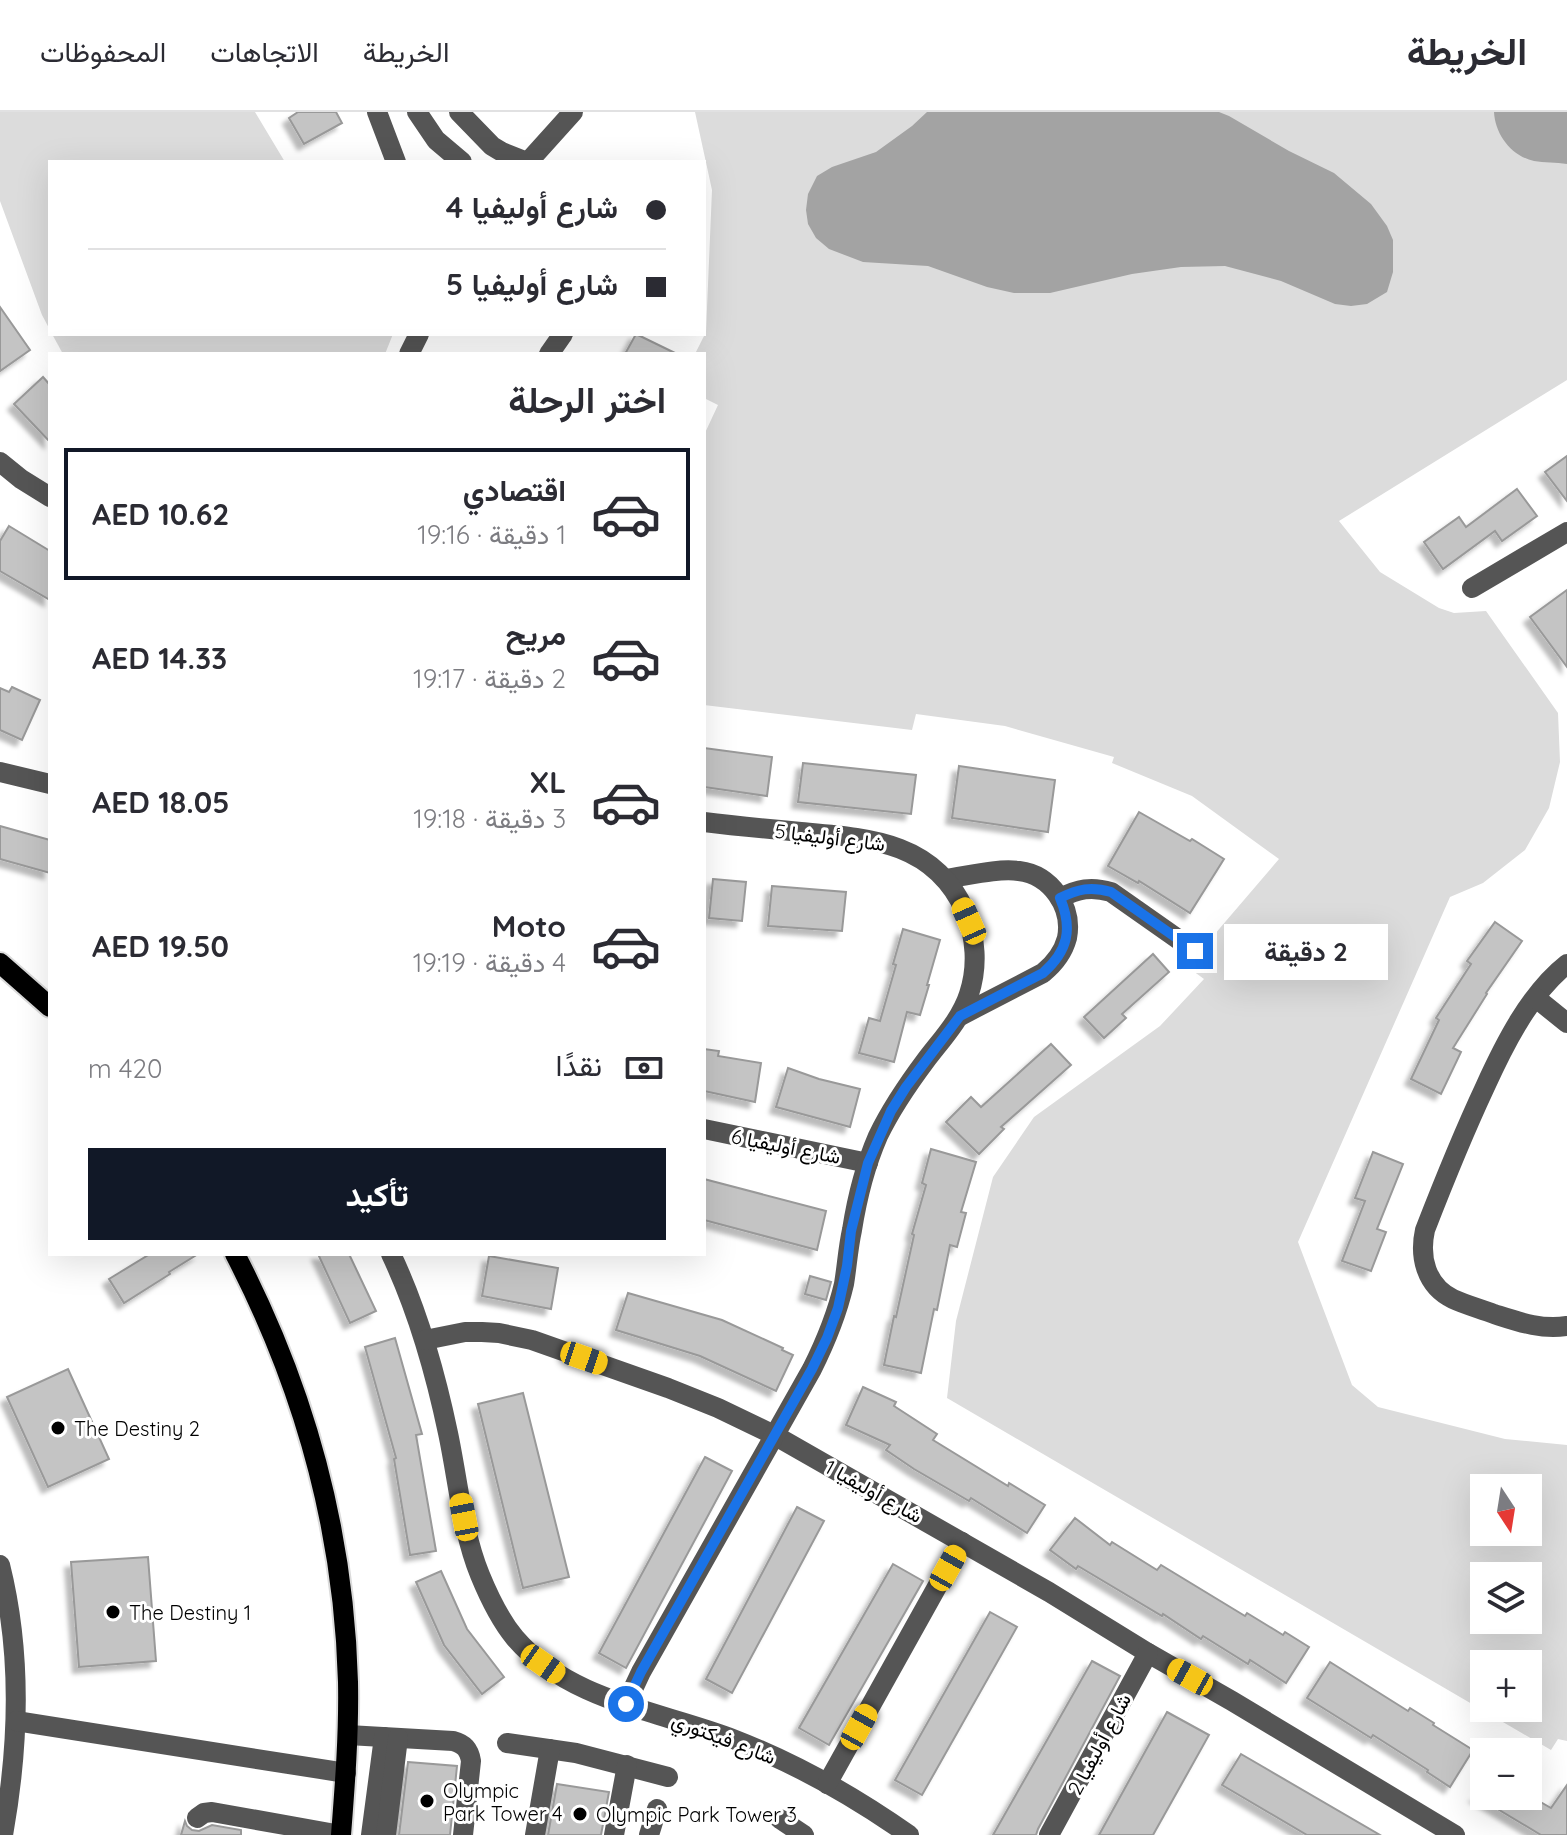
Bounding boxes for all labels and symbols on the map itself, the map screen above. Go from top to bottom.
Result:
street label: شارع أوليفيا 5 [773,818,887,858]
car [948,894,990,948]
callout: 2 دقيقة [1223,923,1387,979]
route end [1177,933,1213,969]
street label: شارع أوليفيا 6 [729,1123,843,1171]
car [557,1339,611,1377]
place label: The Destiny 2 [74,1416,200,1441]
marker: The Destiny 2 [49,1419,67,1437]
street label: شارع أوليفيا 1 [820,1454,927,1530]
north arrow [1470,1474,1542,1546]
car [448,1491,480,1543]
car [926,1541,970,1595]
place label: The Destiny 1 [129,1600,251,1625]
marker: The Destiny 1 [104,1603,122,1621]
car [516,1640,570,1688]
car [1163,1655,1217,1699]
route start [608,1686,644,1722]
street label: شارع أوليفيا 2 [1062,1689,1138,1800]
car [837,1700,881,1754]
street label: شارع فيكتوري [667,1707,780,1774]
place label: Olympic Park Tower 4 [443,1778,563,1826]
marker: Olympic Park Tower 4 [418,1792,436,1810]
place label: Olympic Park Tower 3 [596,1802,797,1827]
marker: Olympic Park Tower 3 [571,1805,589,1823]

